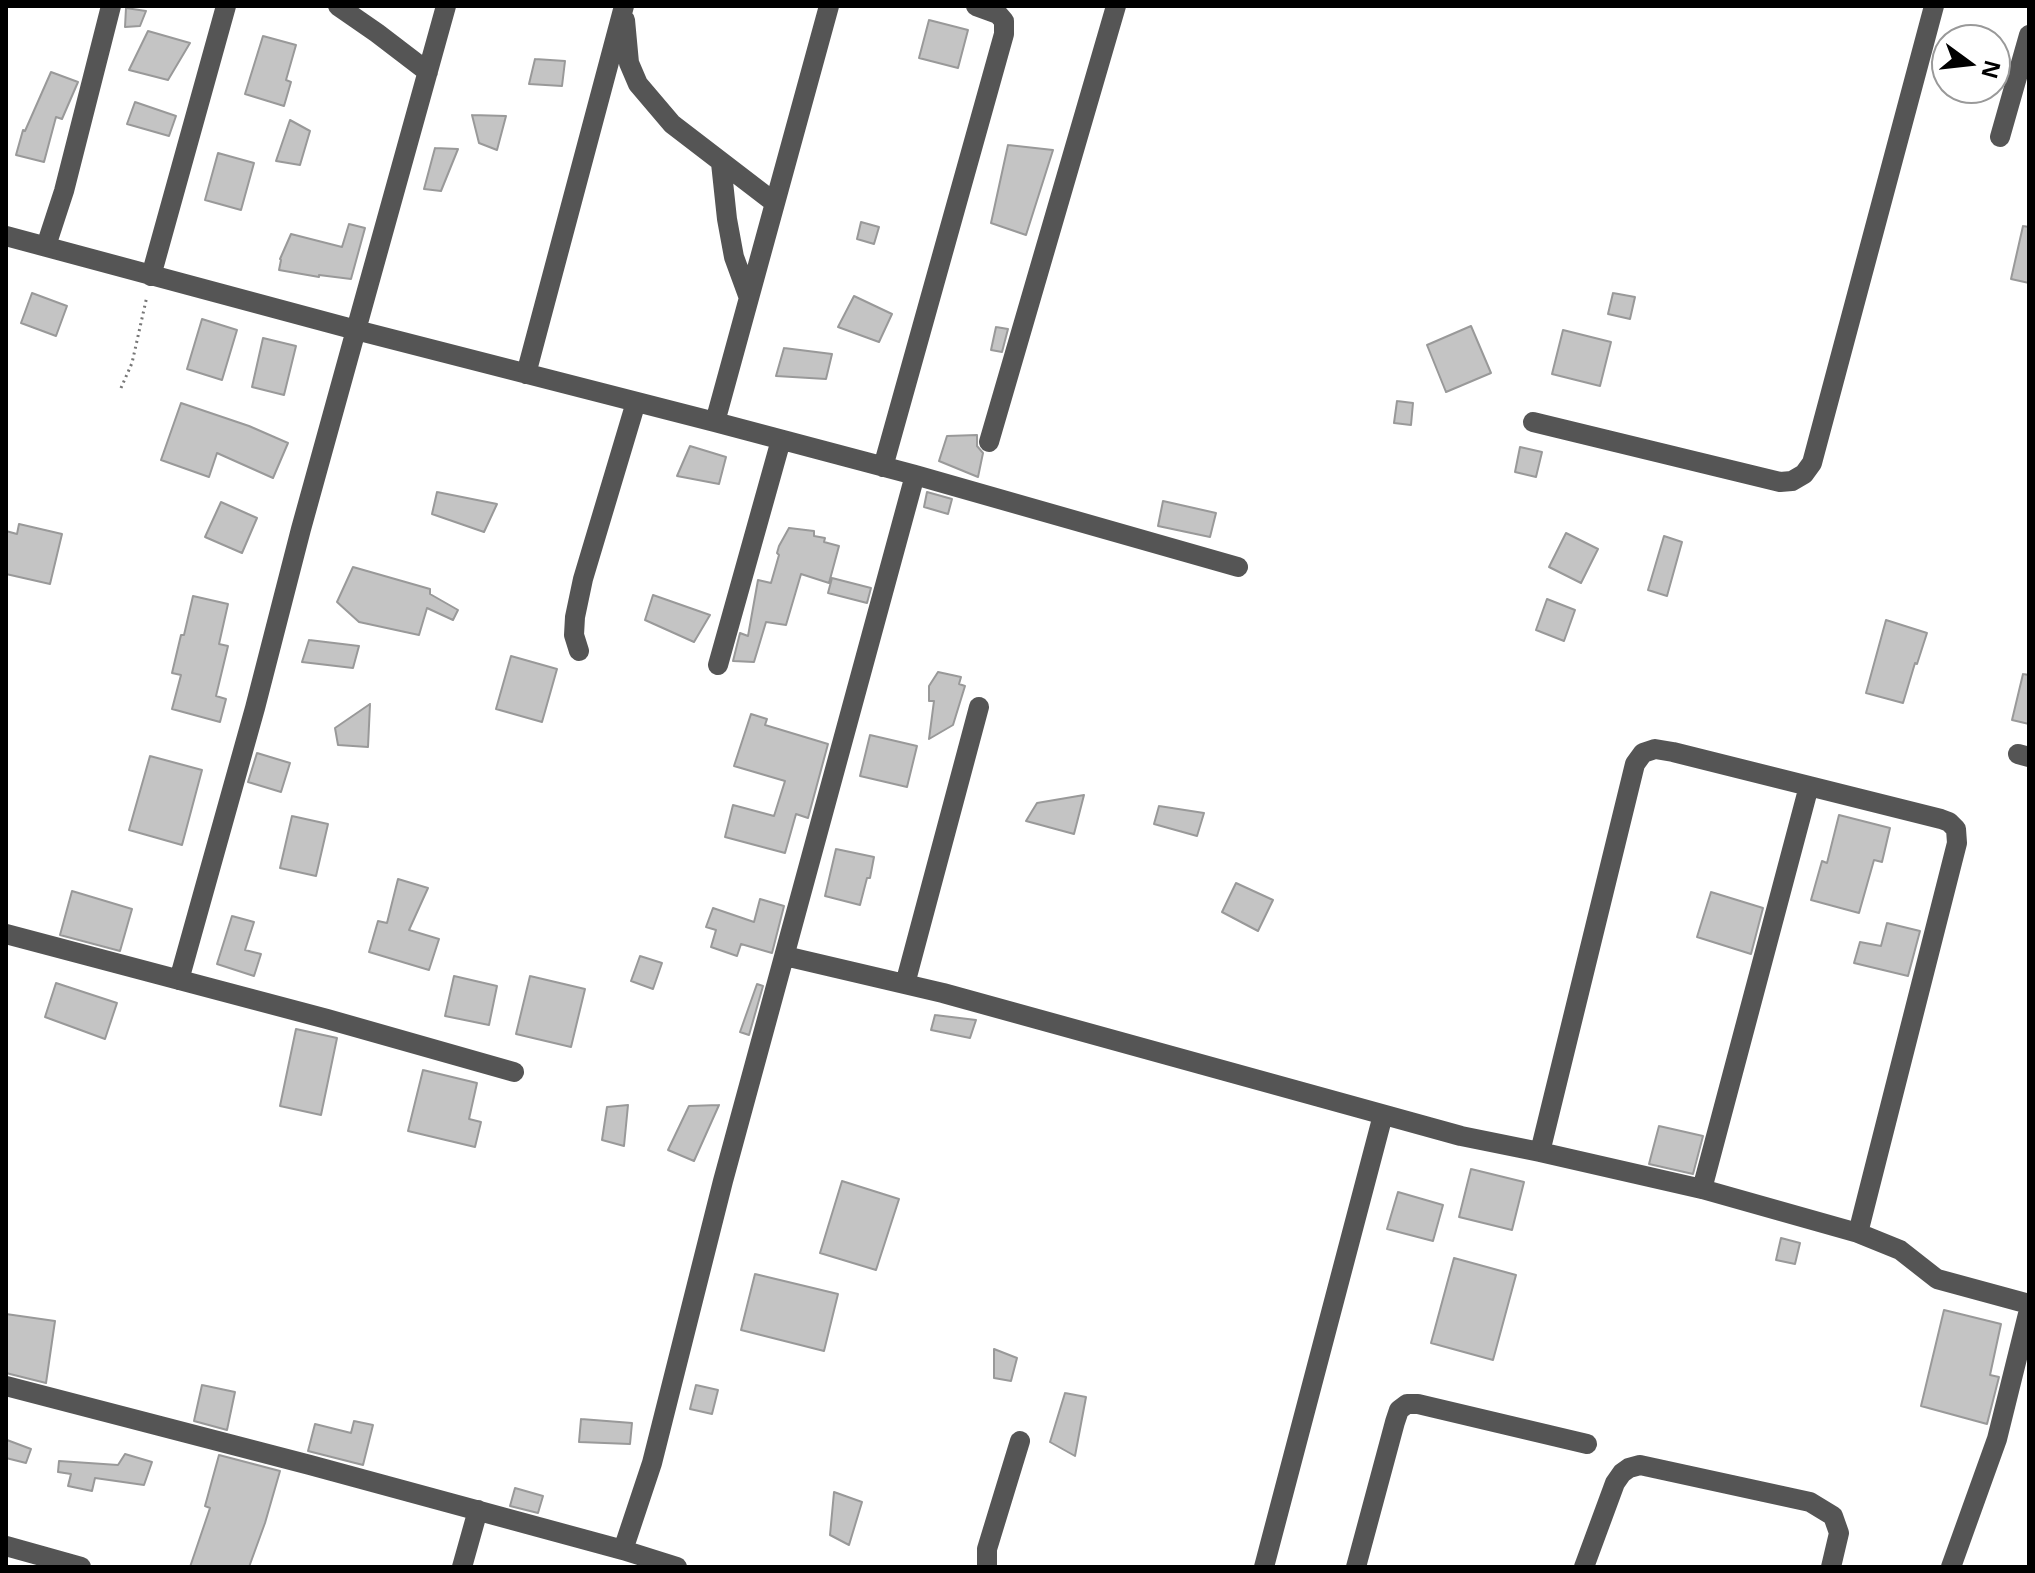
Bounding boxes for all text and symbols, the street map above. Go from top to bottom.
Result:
north arrow [1931,24,2011,104]
text: N [1975,57,2009,82]

